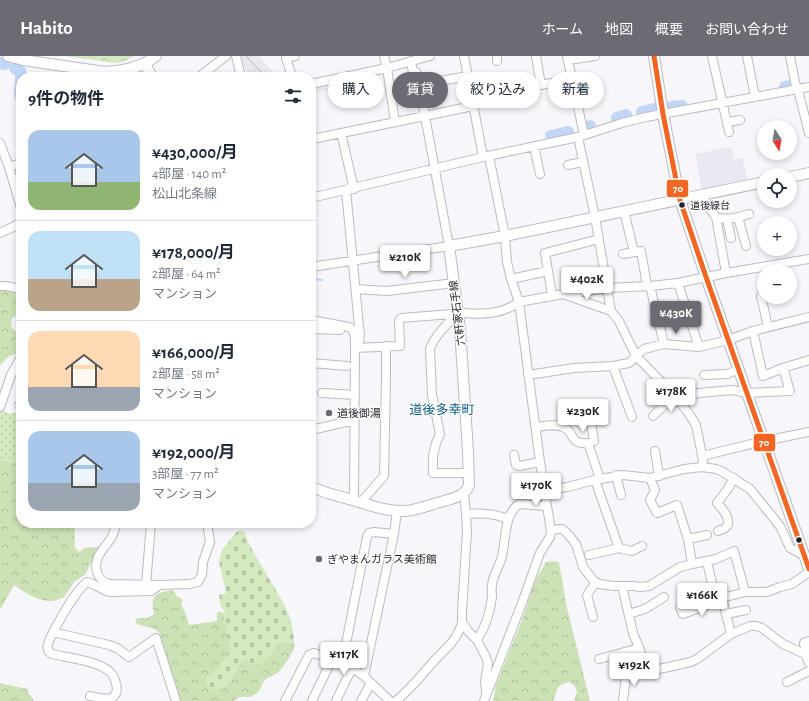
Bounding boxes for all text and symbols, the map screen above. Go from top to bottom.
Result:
text: Habito [20,19,73,38]
text: ホーム [541,23,583,37]
text: 地図 [605,23,633,37]
text: 概要 [655,23,683,37]
text: お問い合わせ [705,23,789,37]
chip: 購入 [328,72,384,108]
chip: 賃貸 [392,72,448,108]
chip: 絞り込み [456,72,540,108]
chip: 新着 [548,72,604,108]
icon: filters [282,85,304,107]
text: 9件の物件 [28,90,104,107]
north arrow [757,120,797,160]
map controls [757,120,797,304]
text: ¥430,000/月 [152,144,238,161]
icon: home [60,146,108,194]
text: 4部屋 · 140 m² [152,168,226,181]
button: locate [757,168,797,208]
line badge: 70 [666,179,689,198]
text: 70 [673,183,684,194]
text: 松山北条線 [152,188,217,201]
marker: 道後緑台 [677,200,687,210]
place label: 道後緑台 [690,200,730,211]
button: + [757,216,797,256]
text: ¥178,000/月 [152,244,235,261]
pin: ¥210K [377,245,433,279]
icon: home [60,247,108,295]
text: ¥210K [389,251,421,264]
button: − [757,264,797,304]
pin: ¥402K [559,267,615,301]
text: 2部屋 · 64 m² [152,268,221,281]
text: ¥402K [570,273,604,286]
street label: 六軒家石手線 [447,280,467,346]
text: マンション [152,288,217,301]
pin: ¥430K [648,301,704,335]
text: ¥430K [659,307,693,320]
text: ¥166,000/月 [152,344,236,361]
icon: home [60,347,108,395]
text: 2部屋 · 58 m² [152,368,220,381]
pin: ¥178K [643,379,699,413]
text: ¥178K [655,385,687,398]
text: マンション [152,388,217,401]
pin: ¥230K [555,399,611,433]
district label: 道後多幸町 [409,403,475,417]
text: ¥230K [567,405,599,418]
place label: 道後御湯 [337,407,381,419]
marker: 道後御湯 [324,408,334,418]
line badge: 70 [753,433,776,452]
text: 70 [759,437,770,448]
text: ¥192,000/月 [152,444,236,461]
icon: home [60,447,108,495]
text: 3部屋 · 77 m² [152,468,219,481]
pin: ¥170K [508,473,564,507]
text: ¥170K [520,479,552,492]
text: マンション [152,488,217,501]
unlabelled marker [794,535,804,545]
place label: ぎやまんガラス美術館 [327,553,437,565]
marker: ぎやまんガラス美術館 [314,554,324,564]
pin: ¥166K [674,583,730,617]
text: ¥166K [686,589,718,602]
pin: ¥117K [316,642,372,676]
text: ¥117K [329,648,359,661]
pin: ¥192K [606,653,662,687]
text: ¥192K [618,659,650,672]

